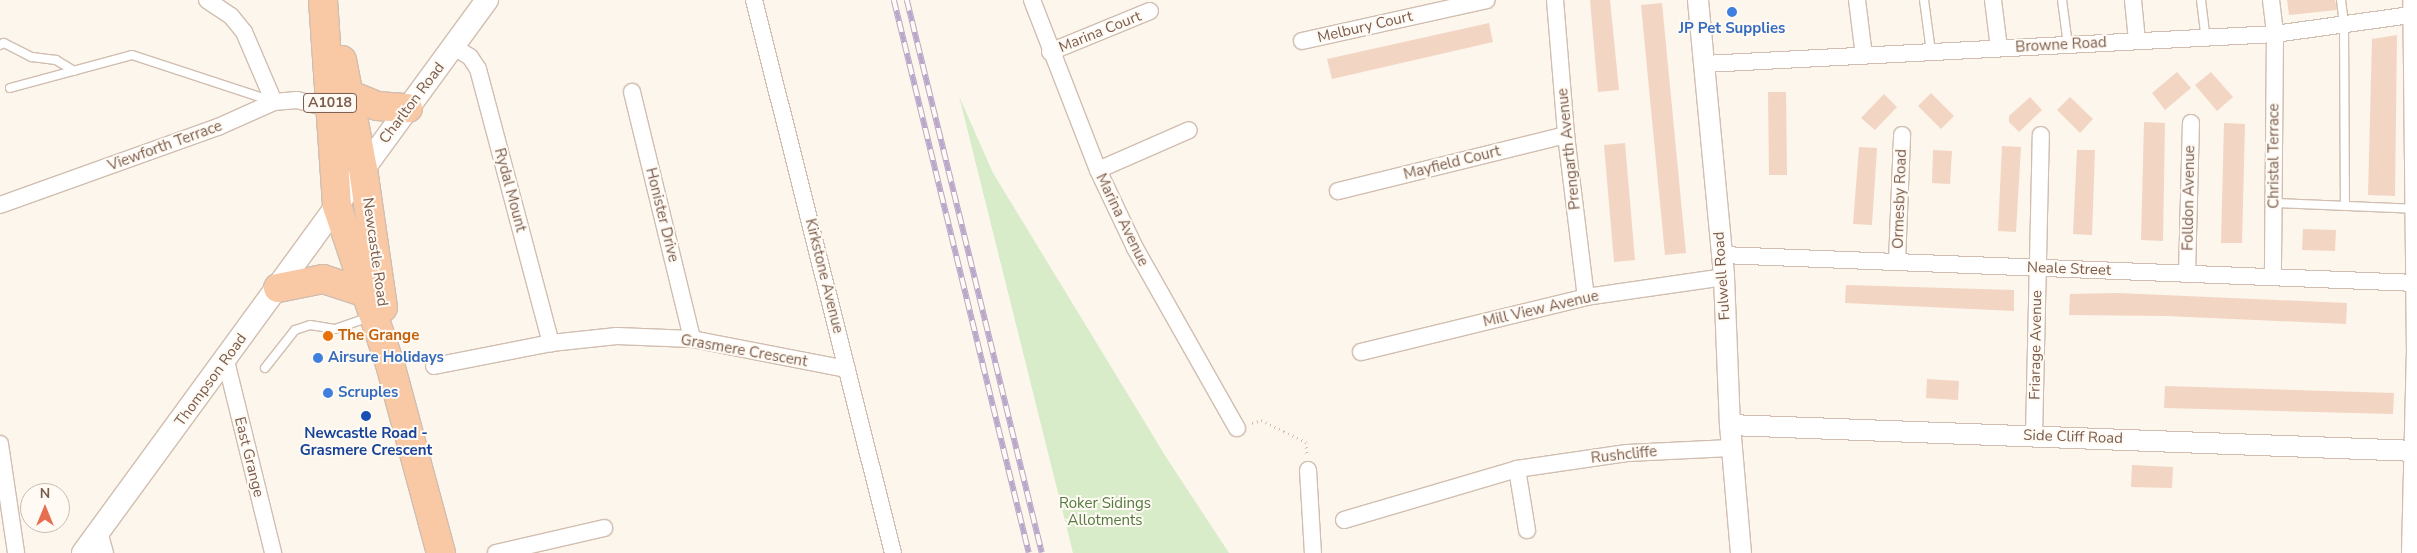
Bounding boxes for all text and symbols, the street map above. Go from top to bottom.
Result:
marker: JP Pet Supplies [1726,6,1738,18]
street label: Marina Court [1056,7,1144,57]
street label: Melbury Court [1316,7,1414,47]
place label: JP Pet Supplies [1679,20,1785,38]
street label: Browne Road [2015,34,2107,56]
street label: Charlton Road [376,59,448,147]
street label: Prengarth Avenue [1554,87,1584,211]
road number: A1018 [302,92,358,115]
street label: Christal Terrace [2265,103,2283,209]
street label: Viewforth Terrace [105,117,225,175]
street label: Mayfield Court [1402,142,1502,184]
street label: Folldon Avenue [2179,145,2199,251]
street label: Rydal Mount [490,146,530,234]
street label: Ormesby Road [1889,149,1911,249]
street label: Honister Drive [642,166,682,264]
street label: Marina Avenue [1092,171,1152,269]
street label: Newcastle Road [358,196,392,308]
street label: Kirkstone Avenue [801,217,847,335]
street label: Fulwell Road [1710,231,1734,321]
street label: Neale Street [2027,259,2111,279]
street label: Mill View Avenue [1481,287,1601,331]
street label: Friarage Avenue [2026,290,2046,400]
place label: The Grange [338,327,419,345]
street label: Thompson Road [171,330,251,430]
marker: The Grange [322,330,334,342]
street label: Grasmere Crescent [679,331,809,371]
place label: Airsure Holidays [328,349,444,367]
marker: Airsure Holidays [312,352,324,364]
place label: Scruples [338,384,398,402]
marker: Scruples [322,387,334,399]
marker: Newcastle Road - Grasmere Crescent [360,410,372,422]
street label: East Grange [230,415,268,499]
place label: Newcastle Road - Grasmere Crescent [300,424,432,459]
street label: Side Cliff Road [2023,426,2123,448]
street label: Rushcliffe [1590,443,1658,467]
north arrow [20,483,70,533]
text: N [40,484,50,503]
park label: Roker Sidings Allotments [1059,494,1151,529]

